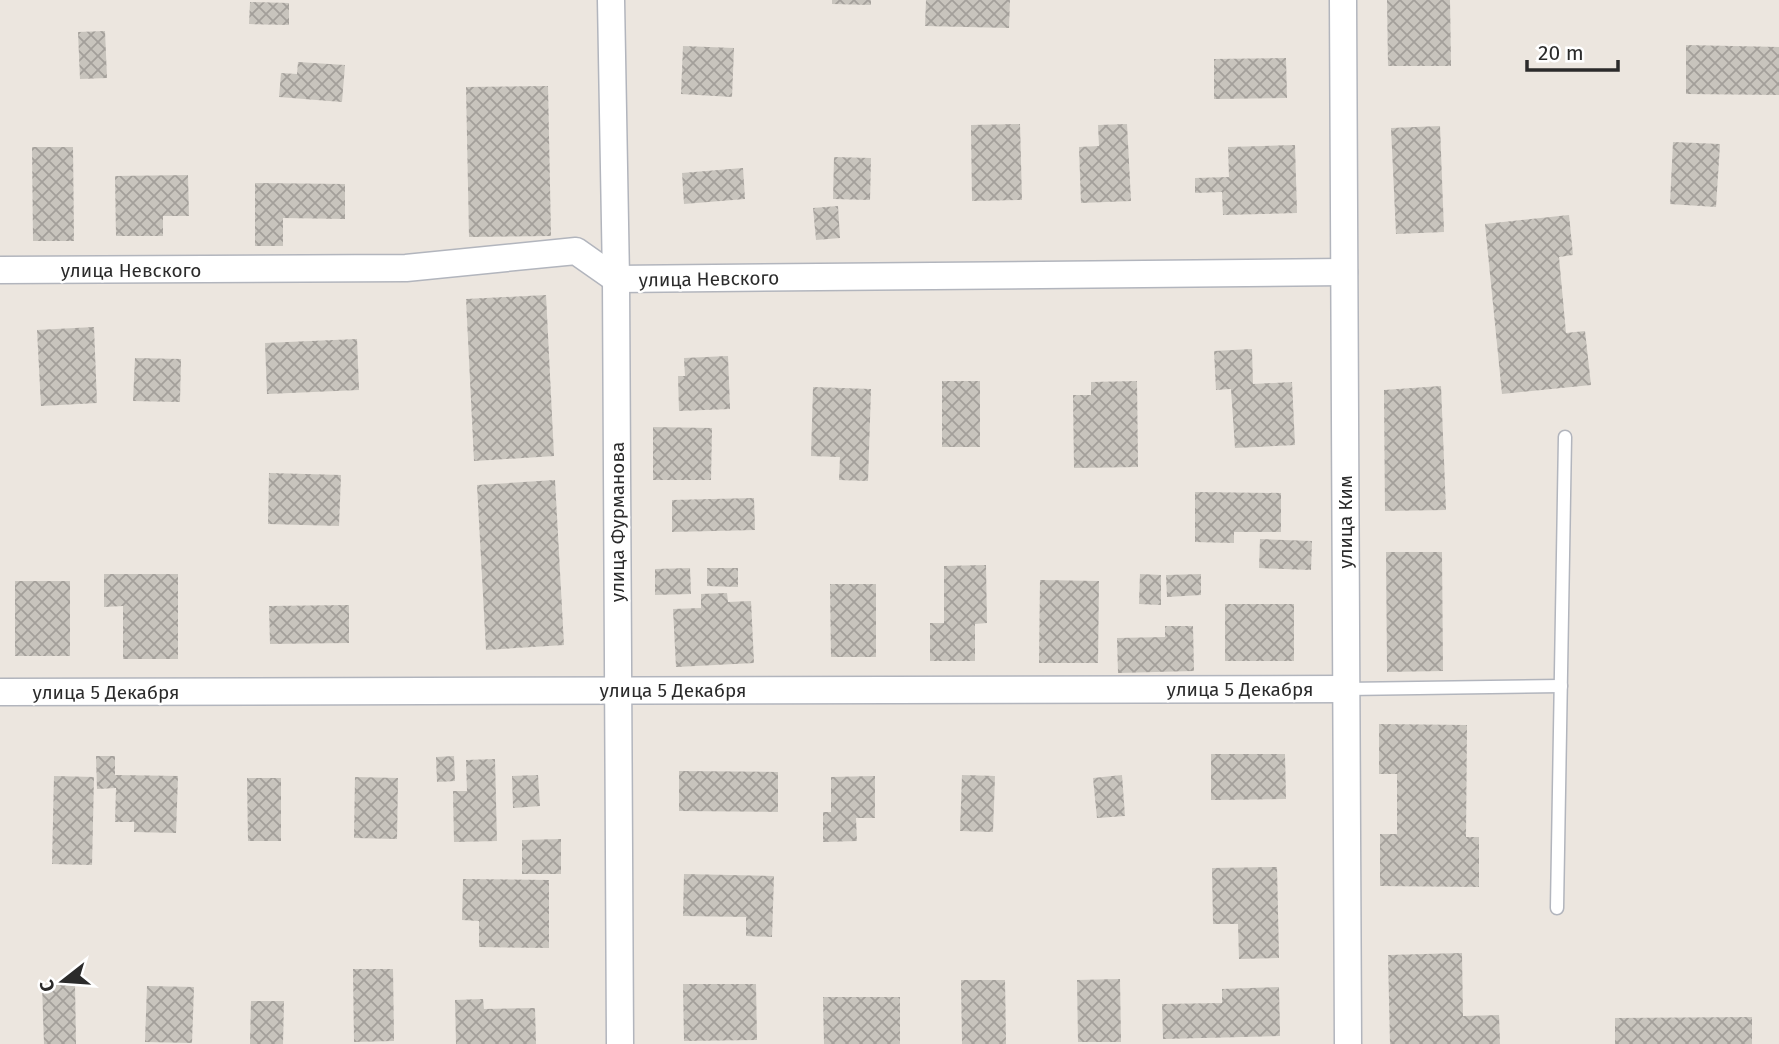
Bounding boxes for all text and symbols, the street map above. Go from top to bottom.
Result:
scale bar [1527,28,1618,72]
text: 20 m [1538,40,1584,66]
street label: улица Невского [61,259,201,282]
street label: улица Невского [639,266,779,292]
street label: улица Фурманова [606,442,629,602]
street label: улица Ким [1334,475,1357,569]
street label: улица 5 Декабря [1167,678,1313,701]
street label: улица 5 Декабря [600,679,746,702]
street label: улица 5 Декабря [33,681,179,704]
north arrow [28,946,98,1016]
text: С [35,977,60,994]

